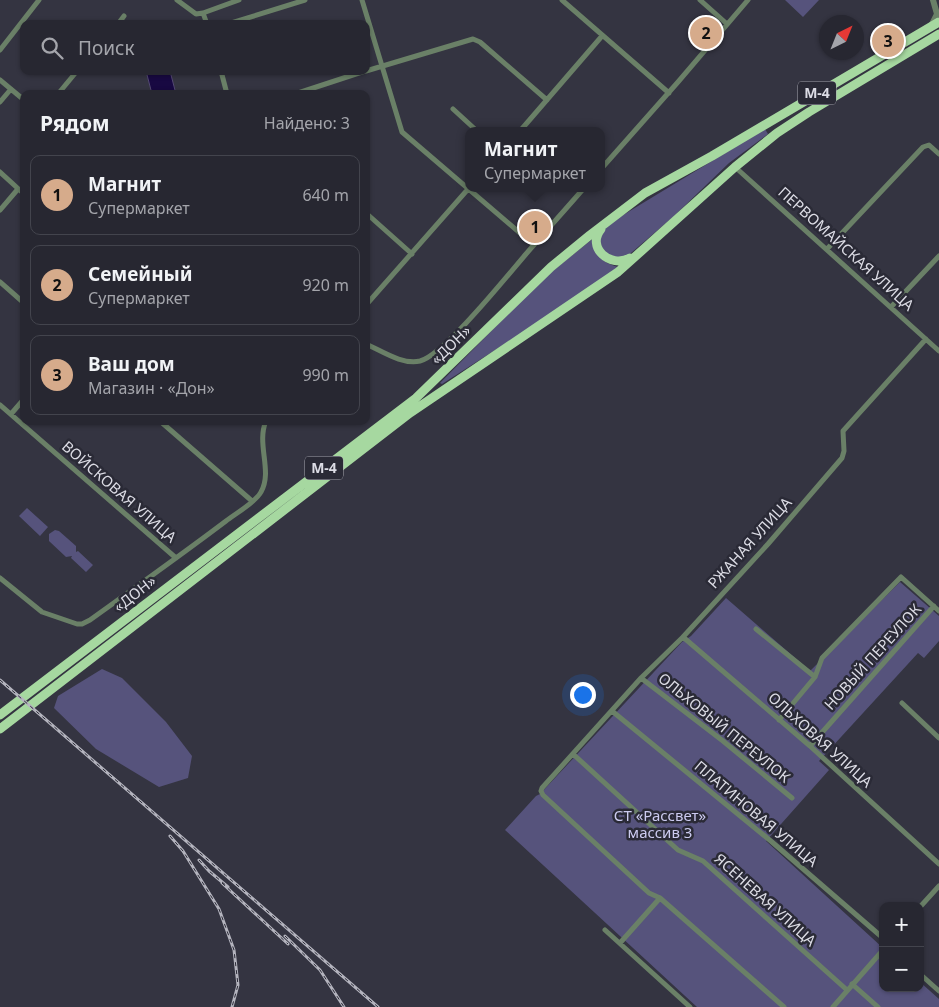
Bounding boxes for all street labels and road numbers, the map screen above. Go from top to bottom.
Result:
road number: М-4 [798,82,836,105]
street label: ПЕРВОМАЙСКАЯ УЛИЦА [774,182,919,315]
street label: «ДОН» [426,320,475,368]
street label: ВОЙСКОВАЯ УЛИЦА [58,436,182,547]
road number: М-4 [305,456,343,479]
street label: РЖАНАЯ УЛИЦА [703,492,796,592]
street label: «ДОН» [109,570,160,616]
street label: НОВЫЙ ПЕРЕУЛОК [819,599,926,714]
street label: ОЛЬХОВЫЙ ПЕРЕУЛОК [654,668,795,787]
street label: ОЛЬХОВАЯ УЛИЦА [764,687,877,792]
street label: ПЛАТИНОВАЯ УЛИЦА [691,756,823,871]
street label: ЯСЕНЕВАЯ УЛИЦА [711,848,821,951]

